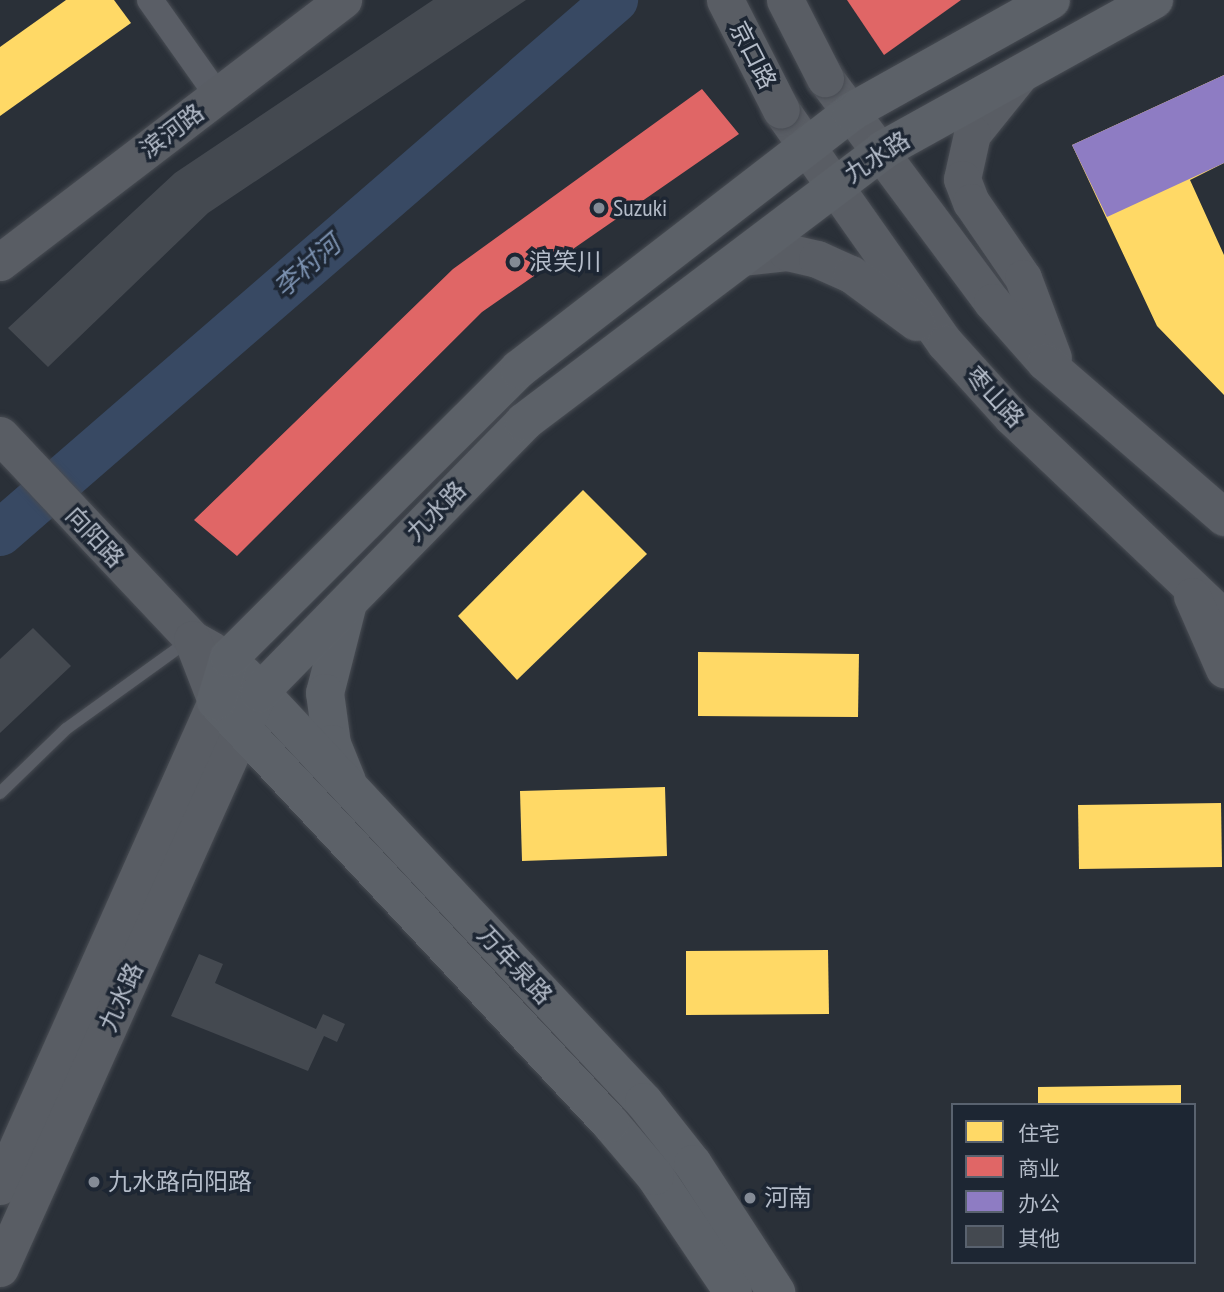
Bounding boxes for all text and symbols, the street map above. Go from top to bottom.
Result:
street label: 京口路 [724,16,782,94]
street label: 滨河路 [135,98,209,164]
street label: 九水路 [839,125,915,189]
place label: Suzuki [613,194,667,222]
marker: Suzuki [591,200,607,216]
water label: 李村河 [267,229,347,303]
place label: 浪笑川 [529,248,601,276]
marker: 浪笑川 [507,254,523,270]
street label: 枣山路 [960,361,1030,433]
street label: 九水路 [400,475,472,547]
street label: 向阳路 [60,501,130,573]
street label: 万年泉路 [472,920,558,1010]
street label: 九水路 [93,958,149,1036]
legend [951,1103,1196,1264]
text: 住宅 [1018,1120,1060,1147]
text: 商业 [1018,1155,1060,1182]
place label: 九水路向阳路 [108,1168,252,1196]
marker: 九水路向阳路 [86,1174,102,1190]
place label: 河南 [764,1184,812,1212]
marker: 河南 [742,1190,758,1206]
text: 办公 [1018,1190,1060,1217]
text: 其他 [1018,1225,1060,1252]

